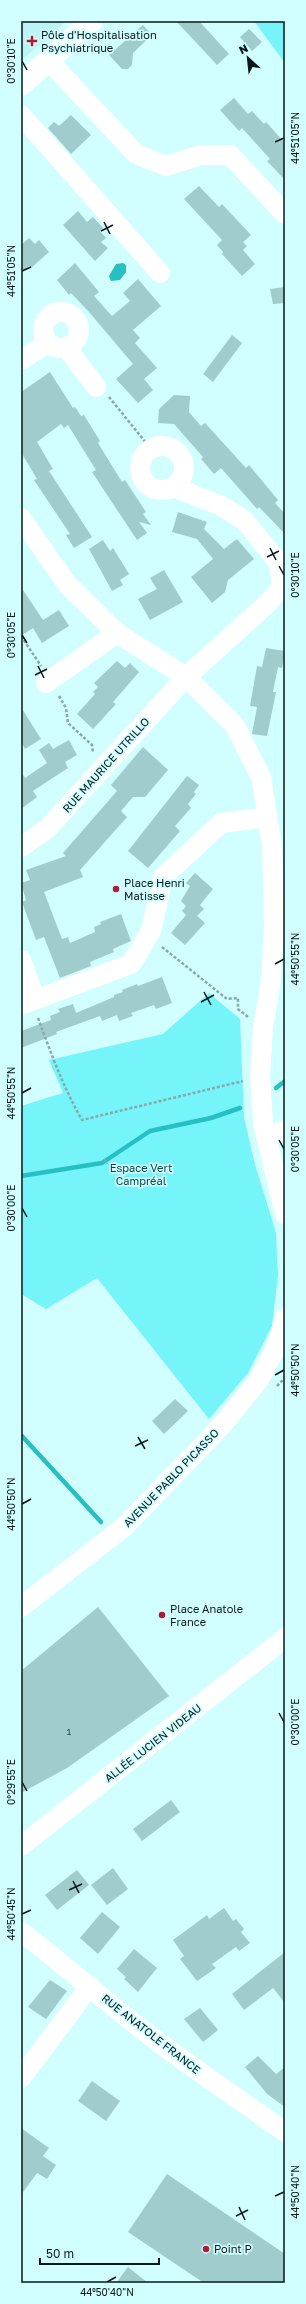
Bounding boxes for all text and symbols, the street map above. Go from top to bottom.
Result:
place label: Pôle d'Hospitalisation Psychiatrique [41,28,157,54]
marker: Pôle d'Hospitalisation Psychiatrique [26,35,38,47]
text: 0°30'10"E [5,38,17,84]
north arrow [228,38,268,78]
text: N [237,41,250,56]
text: 44°51'05"N [289,112,301,164]
text: 44°51'05"N [5,245,17,297]
text: 0°30'10"E [289,552,301,598]
text: 0°30'05"E [5,612,17,658]
street label: RUE MAURICE UTRILLO [60,715,152,815]
place label: Place Henri Matisse [124,876,185,902]
marker: Place Henri Matisse [111,884,121,894]
text: 44°50'55"N [289,933,301,985]
text: 44°50'55"N [5,1067,17,1119]
text: 0°30'05"E [289,1126,301,1172]
park label: Espace Vert Campréal [110,1161,172,1187]
text: 0°30'00"E [5,1185,17,1231]
text: 44°50'50"N [289,1343,301,1397]
street label: AVENUE PABLO PICASSO [120,1426,221,1529]
text: 44°50'50"N [5,1477,17,1531]
place label: Place Anatole France [170,1602,243,1628]
marker: Place Anatole France [157,1610,167,1620]
text: 0°30'00"E [289,1699,301,1745]
street label: ALLÉE LUCIEN VIDEAU [102,1701,204,1784]
house number: 1 [67,1726,72,1737]
text: 0°29'55"E [5,1759,17,1805]
text: 44°50'45"N [5,1887,17,1941]
street label: RUE ANATOLE FRANCE [99,1991,203,2076]
text: 44°50'40"N [289,2165,301,2219]
scale bar [40,2240,159,2266]
place label: Point P [214,2242,252,2255]
marker: Point P [201,2244,211,2254]
text: 50 m [46,2246,74,2261]
text: 44°50'40"N [80,2286,134,2298]

